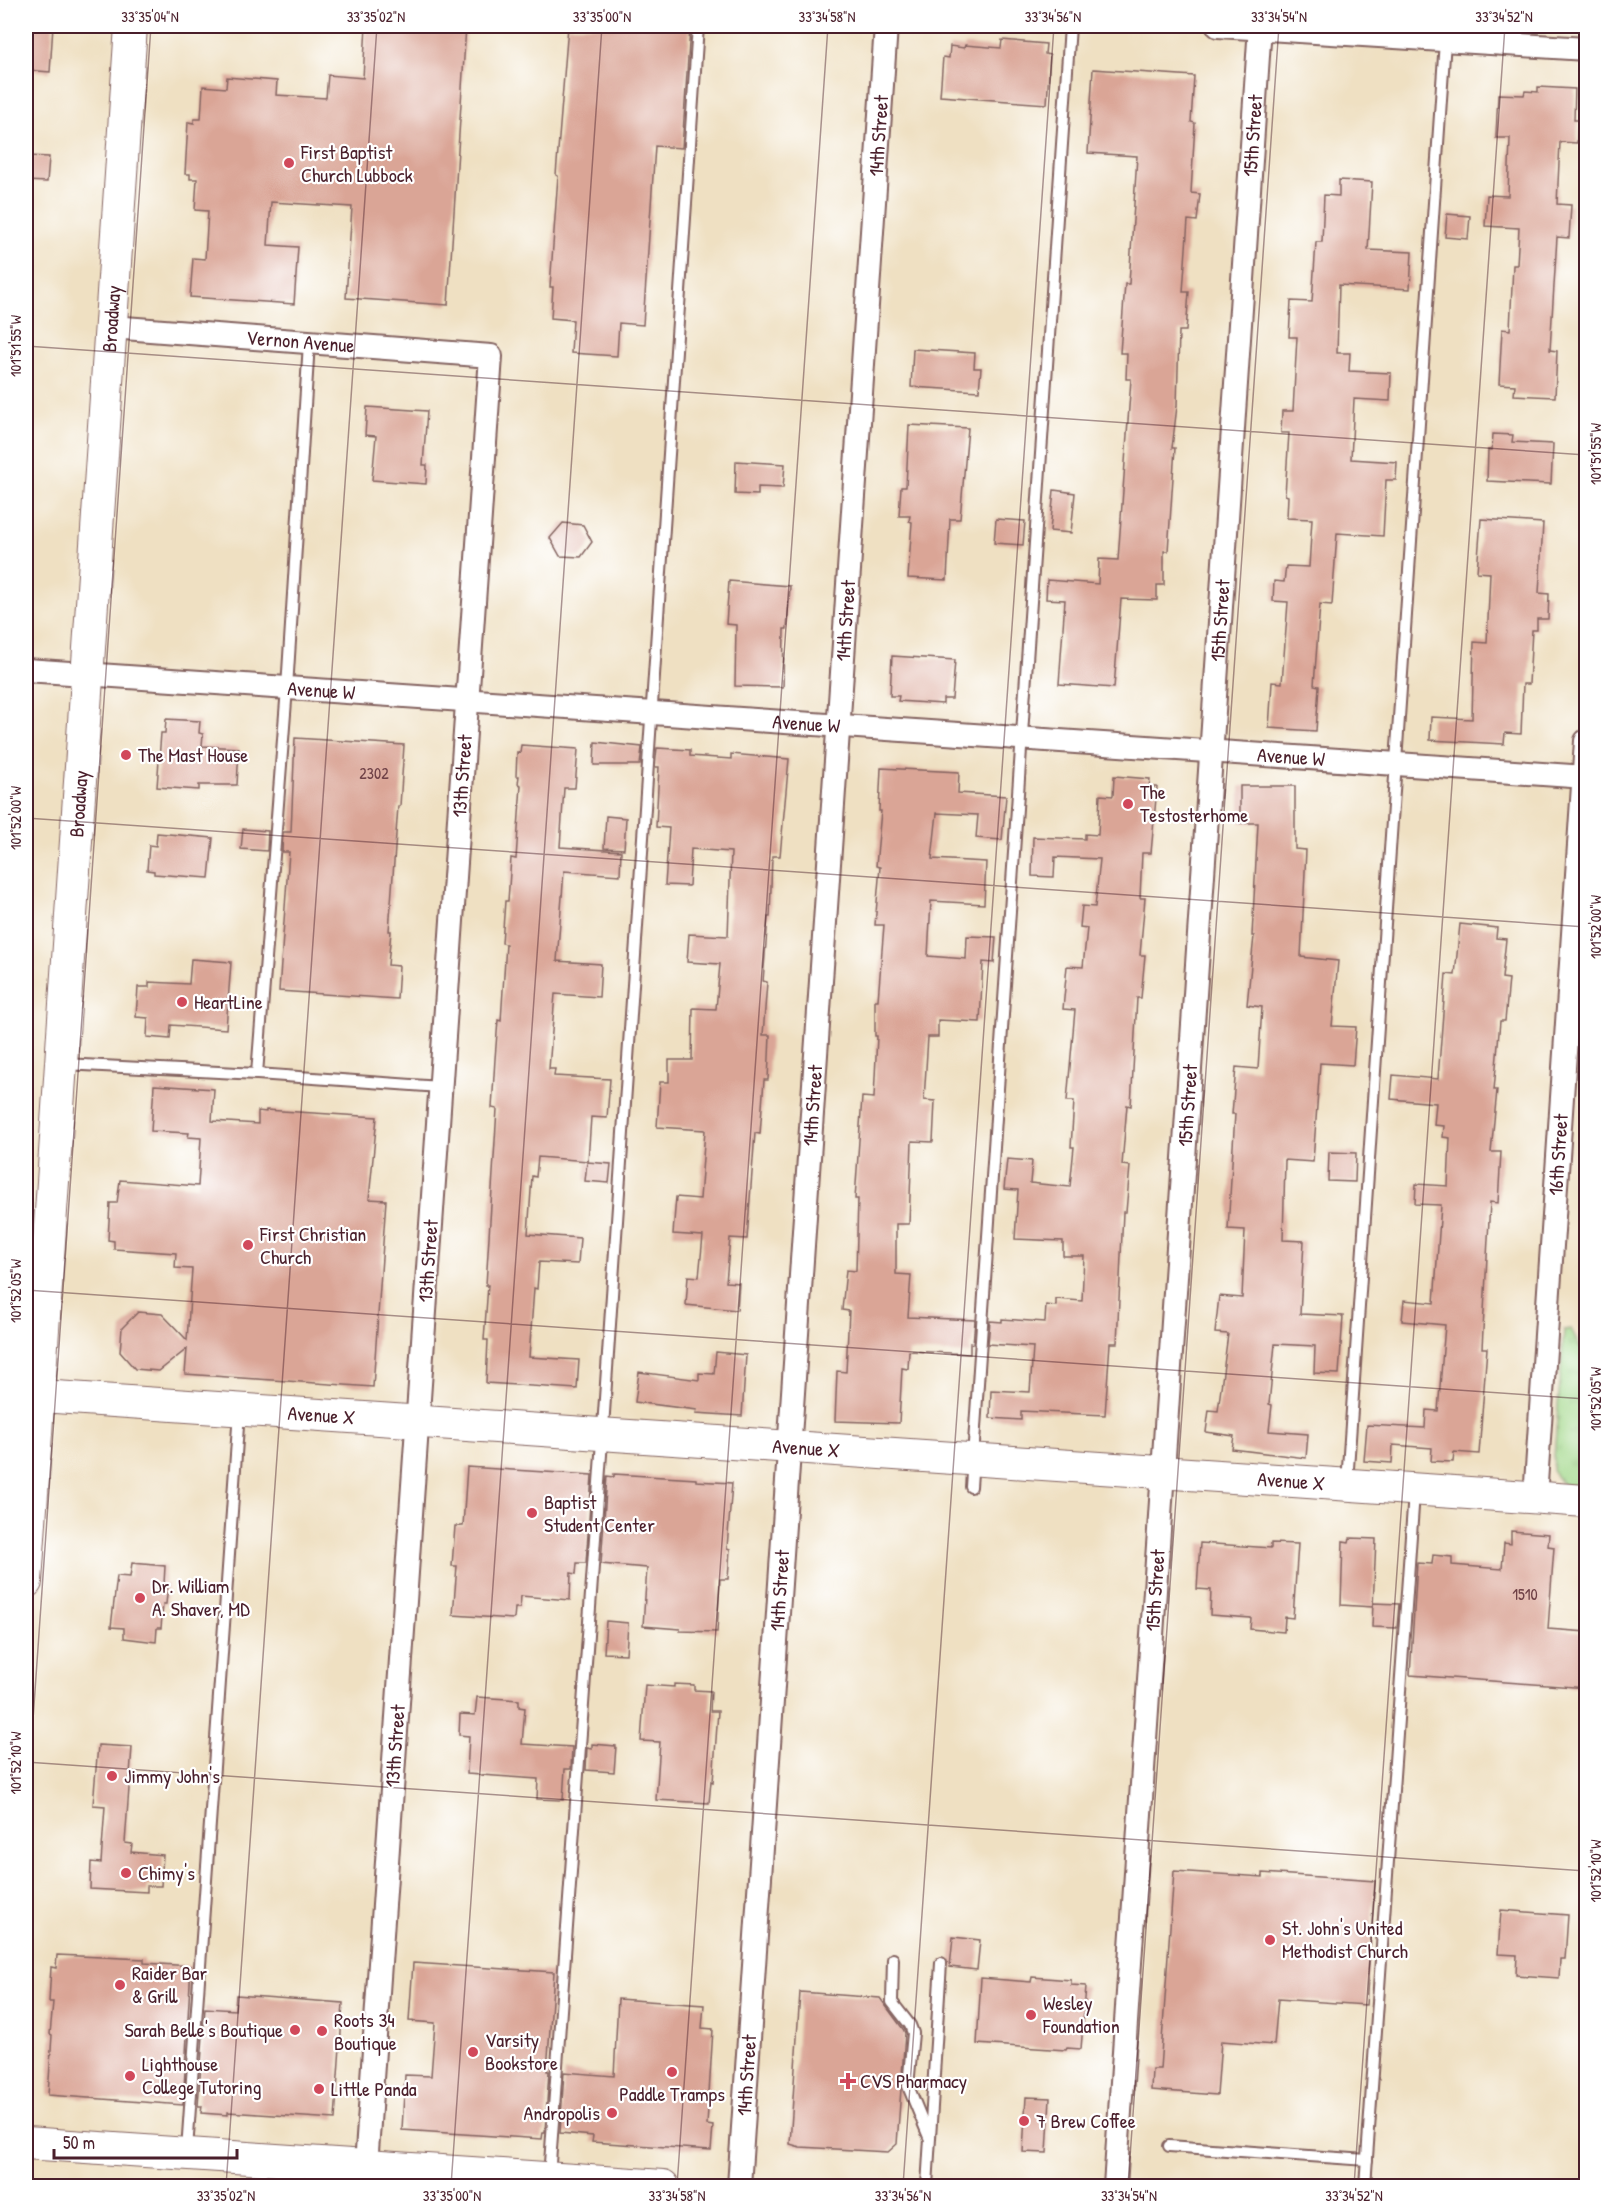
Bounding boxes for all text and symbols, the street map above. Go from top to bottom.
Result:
text: 33°35'04"N [121,6,179,27]
text: 33°35'02"N [347,6,405,27]
text: 33°35'00"N [573,6,631,27]
text: 33°34'58"N [798,6,856,27]
text: 33°34'56"N [1025,6,1081,27]
text: 33°34'54"N [1251,6,1307,27]
text: 33°34'52"N [1475,6,1533,27]
street label: 14th Street [862,93,894,177]
street label: 15th Street [1236,93,1268,178]
place label: First Baptist Church Lubbock [300,138,413,188]
marker: First Baptist Church Lubbock [282,156,296,170]
street label: Broadway [95,284,126,353]
text: 101°51'55"W [5,314,26,377]
street label: Vernon Avenue [245,323,356,359]
text: 101°51'55"W [1585,422,1606,485]
street label: 15th Street [1203,577,1236,662]
street label: 14th Street [829,578,861,662]
street label: Avenue W [287,674,357,706]
street label: Avenue W [772,707,842,739]
street label: 13th Street [445,733,478,818]
street label: Avenue W [1256,740,1326,772]
place label: The Mast House [138,741,248,768]
marker: The Mast House [119,748,133,762]
house number: 2302 [359,762,389,784]
street label: Broadway [62,769,94,838]
place label: The Testosterhome [1140,778,1248,828]
text: 101°52'00"W [5,785,26,850]
marker: The Testosterhome [1121,797,1135,811]
text: 101°52'00"W [1585,894,1606,959]
place label: HeartLine [194,988,263,1015]
marker: HeartLine [175,995,189,1009]
street label: 15th Street [1171,1062,1203,1147]
street label: 14th Street [796,1063,828,1147]
street label: 16th Street [1541,1112,1574,1196]
street label: 13th Street [411,1218,444,1303]
place label: First Christian Church [259,1220,366,1270]
marker: First Christian Church [241,1238,255,1252]
text: 101°52'05"W [5,1258,26,1323]
text: 101°52'05"W [1585,1366,1606,1431]
street label: Avenue X [287,1399,356,1430]
street label: Avenue X [772,1432,841,1463]
street label: Avenue X [1257,1465,1326,1496]
place label: Baptist Student Center [544,1488,655,1538]
marker: Baptist Student Center [525,1506,539,1520]
street label: 15th Street [1138,1547,1171,1632]
street label: 14th Street [763,1548,795,1632]
place label: Dr. William A. Shaver, MD [152,1572,250,1622]
house number: 1510 [1512,1583,1538,1605]
marker: Dr. William A. Shaver, MD [133,1591,147,1605]
street label: 13th Street [378,1703,411,1788]
text: 101°52'10"W [5,1731,26,1794]
place label: Jimmy John's [124,1762,220,1789]
marker: Jimmy John's [105,1769,119,1783]
text: 101°52'10"W [1585,1839,1606,1902]
place label: Chimy's [138,1859,195,1886]
marker: Chimy's [119,1866,133,1880]
place label: St. John's United Methodist Church [1282,1914,1408,1964]
marker: St. John's United Methodist Church [1263,1933,1277,1947]
place label: Raider Bar & Grill [132,1959,207,2009]
marker: Raider Bar & Grill [113,1978,127,1992]
place label: Wesley Foundation [1042,1989,1120,2039]
place label: Roots 34 Boutique [334,2006,397,2056]
marker: Wesley Foundation [1024,2008,1038,2022]
place label: Sarah Belle's Boutique [124,2016,283,2043]
marker: Sarah Belle's Boutique [288,2023,302,2037]
marker: Roots 34 Boutique [315,2024,329,2038]
place label: Varsity Bookstore [485,2026,558,2076]
street label: 14th Street [730,2033,762,2117]
marker: Varsity Bookstore [466,2045,480,2059]
place label: Lighthouse College Tutoring [142,2050,262,2100]
marker: Paddle Tramps [665,2065,679,2079]
place label: CVS Pharmacy [860,2067,967,2094]
marker: Lighthouse College Tutoring [123,2069,137,2083]
marker: CVS Pharmacy [841,2074,855,2088]
place label: Little Panda [331,2075,417,2102]
place label: Paddle Tramps [619,2080,725,2107]
marker: Little Panda [312,2082,326,2096]
place label: Andropolis [524,2099,600,2126]
marker: Andropolis [605,2106,619,2120]
place label: 7 Brew Coffee [1036,2107,1136,2134]
marker: 7 Brew Coffee [1017,2114,1031,2128]
scale bar [54,2122,237,2160]
text: 50 m [63,2130,95,2155]
text: 33°35'02"N [197,2185,255,2206]
text: 33°35'00"N [423,2185,481,2206]
text: 33°34'58"N [648,2185,706,2206]
text: 33°34'56"N [875,2185,931,2206]
text: 33°34'54"N [1101,2185,1157,2206]
text: 33°34'52"N [1325,2185,1383,2206]

